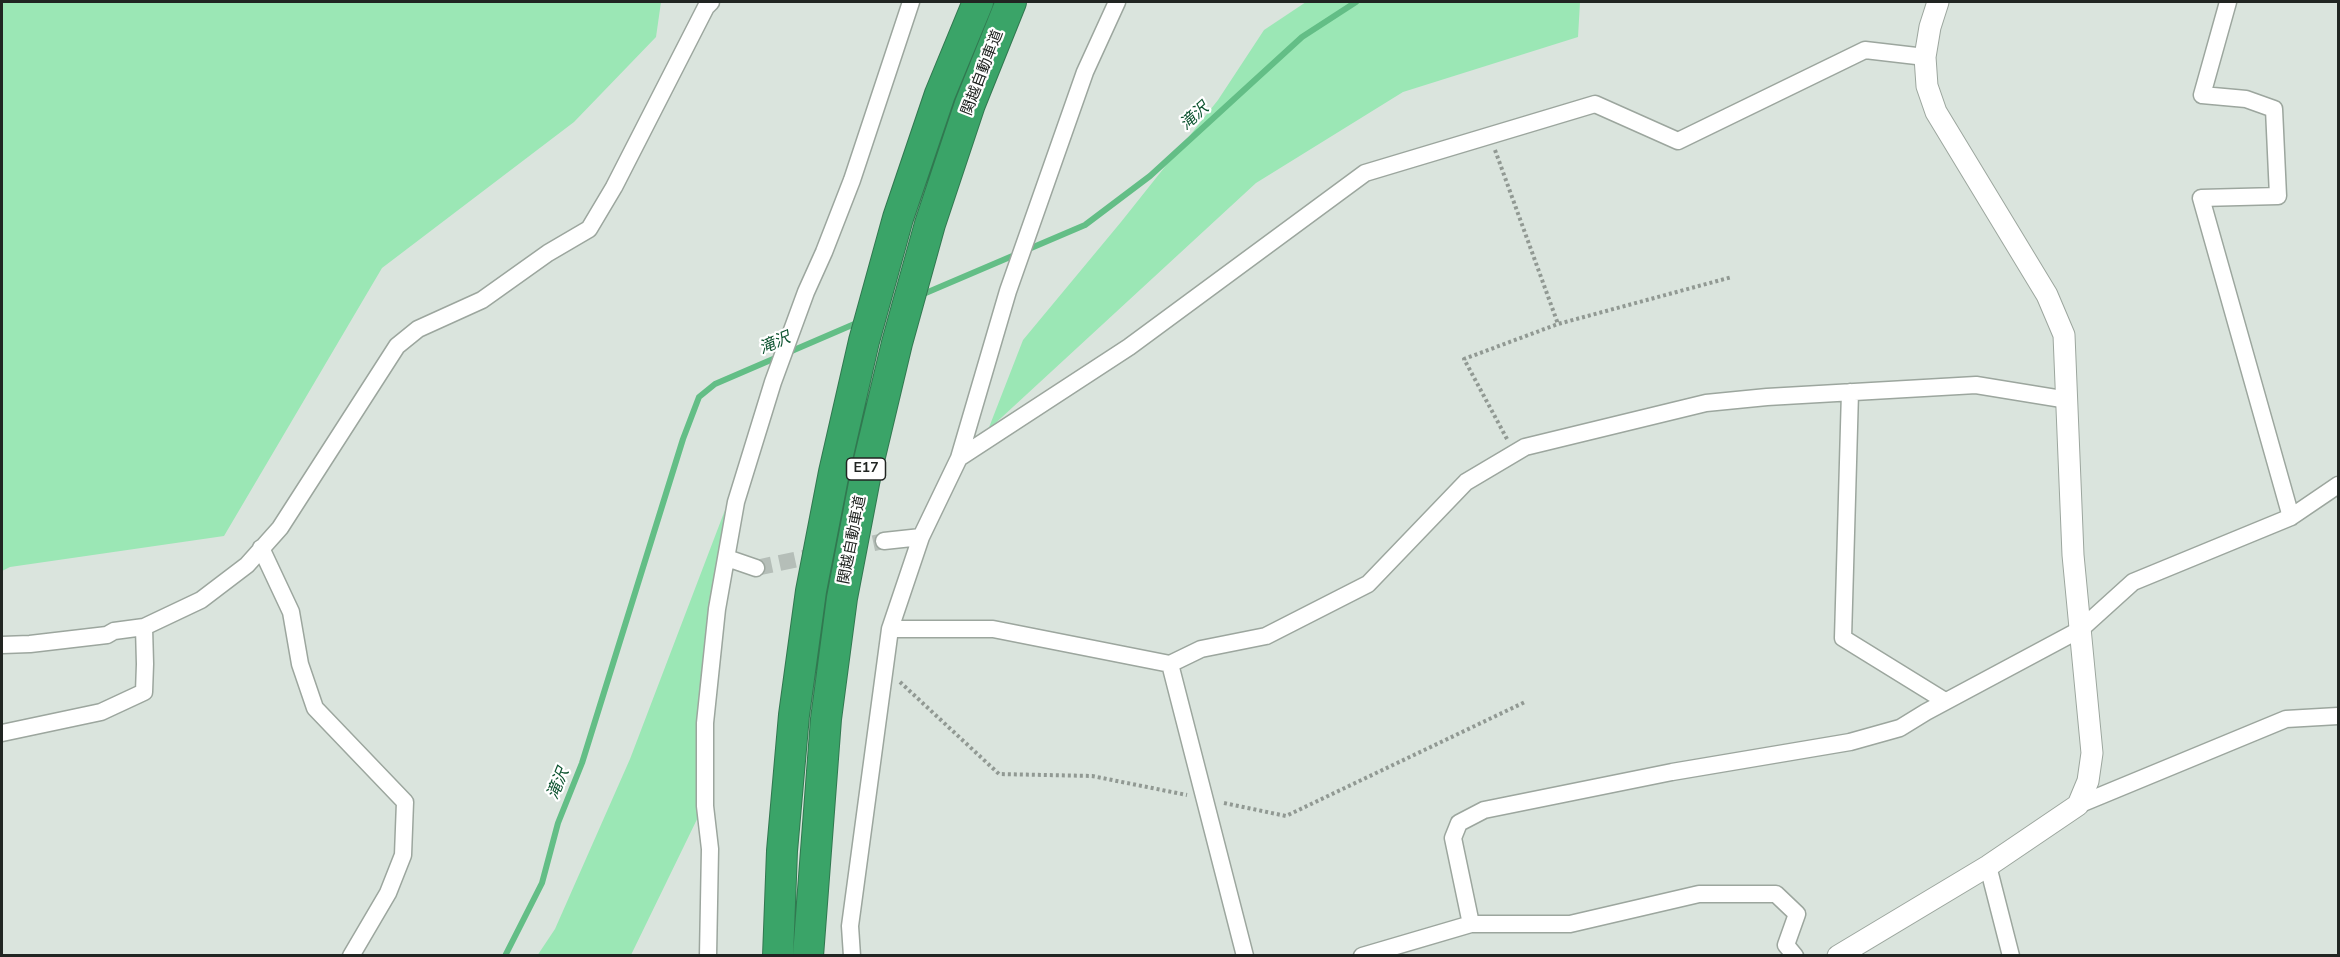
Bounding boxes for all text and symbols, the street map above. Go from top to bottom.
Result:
street label: 関越自動車道 [958,28,1008,118]
water label: 滝沢 [1177,99,1213,135]
water label: 滝沢 [757,329,793,359]
road number: E17 [846,458,886,480]
street label: 関越自動車道 [836,494,870,586]
water label: 滝沢 [544,766,574,802]

